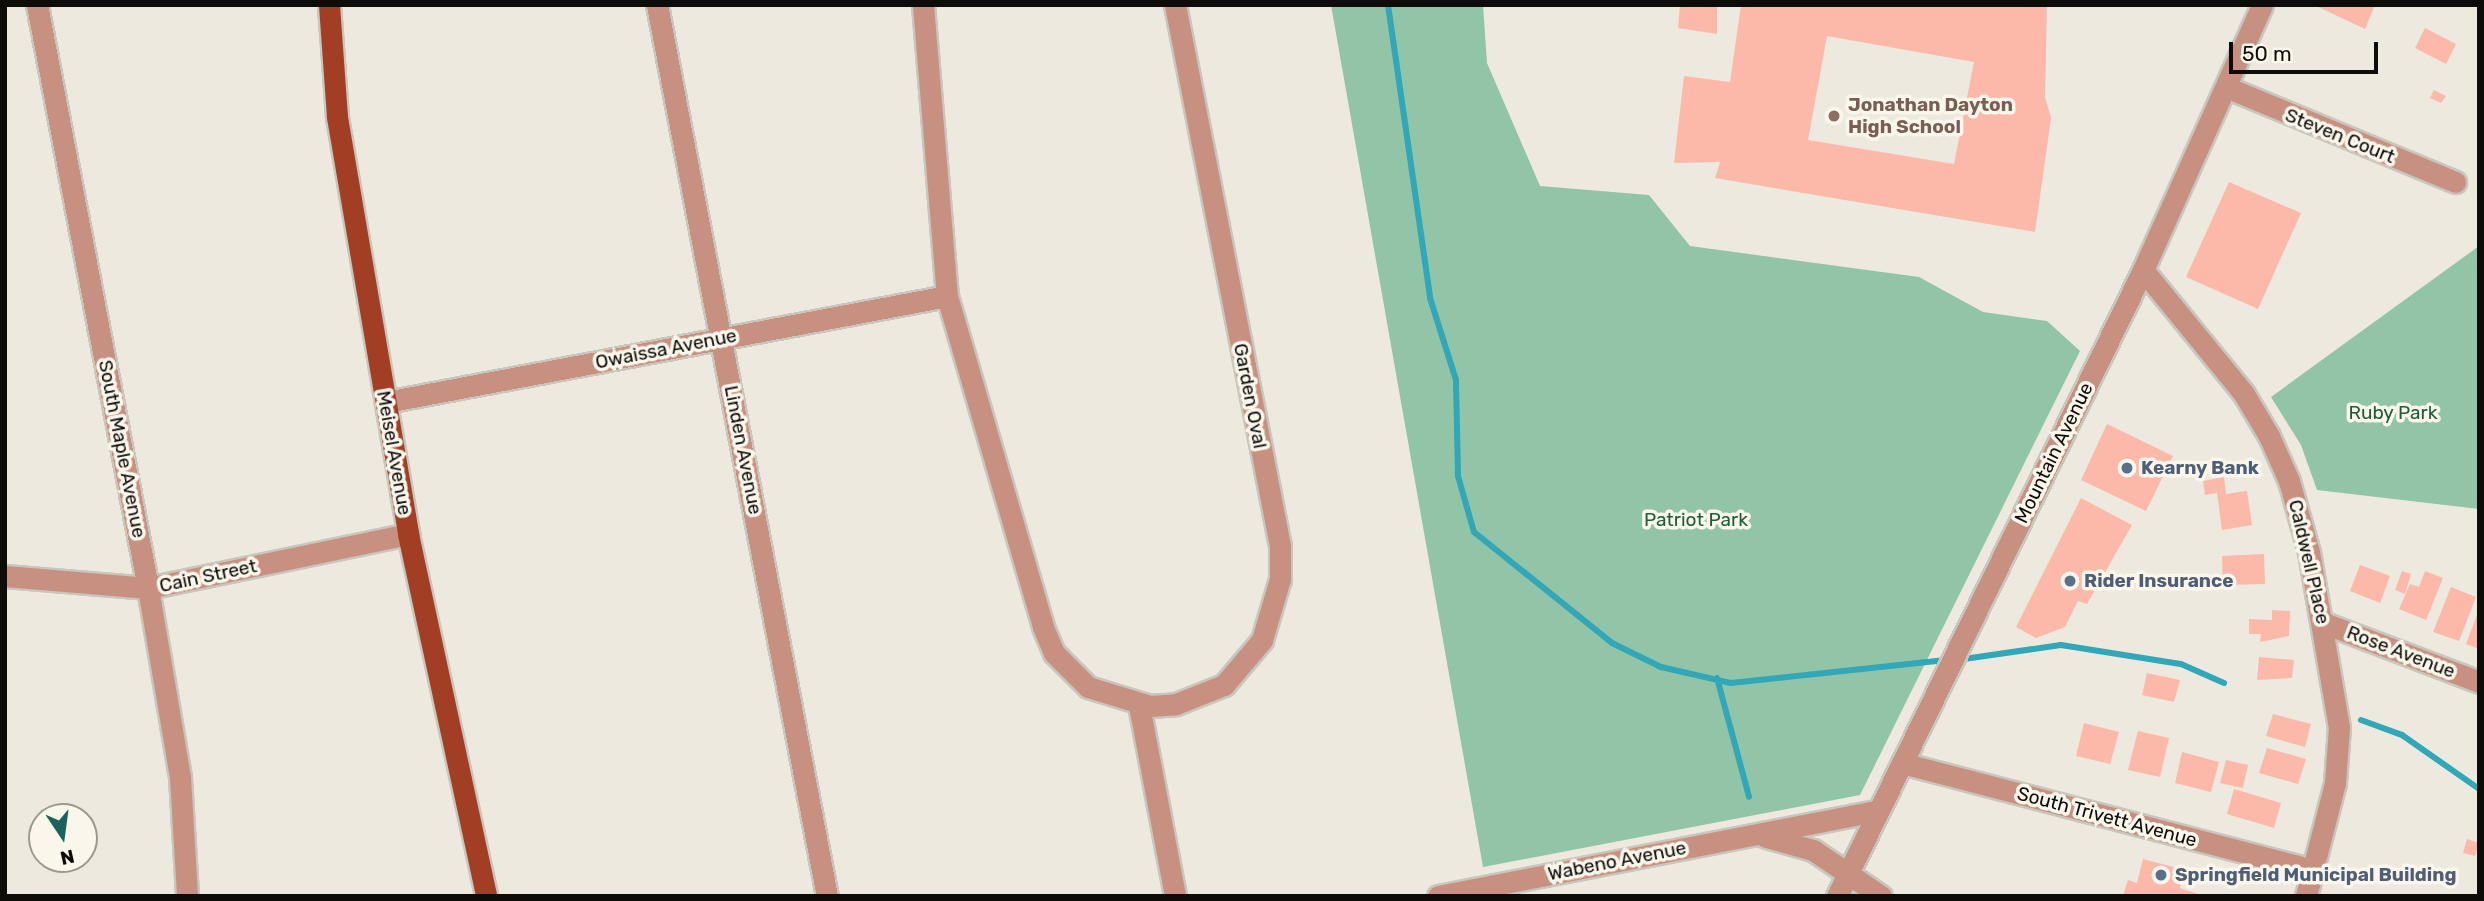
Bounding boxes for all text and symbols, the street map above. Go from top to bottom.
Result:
scale bar [2232,28,2381,72]
text: 50 m [2242,41,2292,66]
place label: Jonathan Dayton High School [1848,94,2013,138]
street label: Steven Court [2282,104,2398,168]
marker: Jonathan Dayton High School [1826,108,1842,124]
street label: Owaissa Avenue [593,324,739,374]
street label: Garden Oval [1229,341,1271,451]
street label: South Maple Avenue [94,358,150,540]
street label: Mountain Avenue [2010,379,2098,527]
street label: Linden Avenue [719,383,767,517]
street label: Meisel Avenue [372,389,416,517]
park label: Ruby Park [2348,402,2438,424]
place label: Kearny Bank [2141,457,2259,479]
marker: Kearny Bank [2119,460,2135,476]
street label: Caldwell Place [2284,498,2334,626]
park label: Patriot Park [1644,509,1748,531]
street label: Cain Street [157,555,259,597]
place label: Rider Insurance [2084,570,2234,592]
marker: Rider Insurance [2062,573,2078,589]
street label: Rose Avenue [2343,621,2459,683]
street label: South Trivett Avenue [2014,782,2200,852]
north arrow [28,803,98,873]
street label: Wabeno Avenue [1546,836,1688,886]
text: N [58,844,77,870]
place label: Springfield Municipal Building [2175,864,2457,886]
marker: Springfield Municipal Building [2153,867,2169,883]

